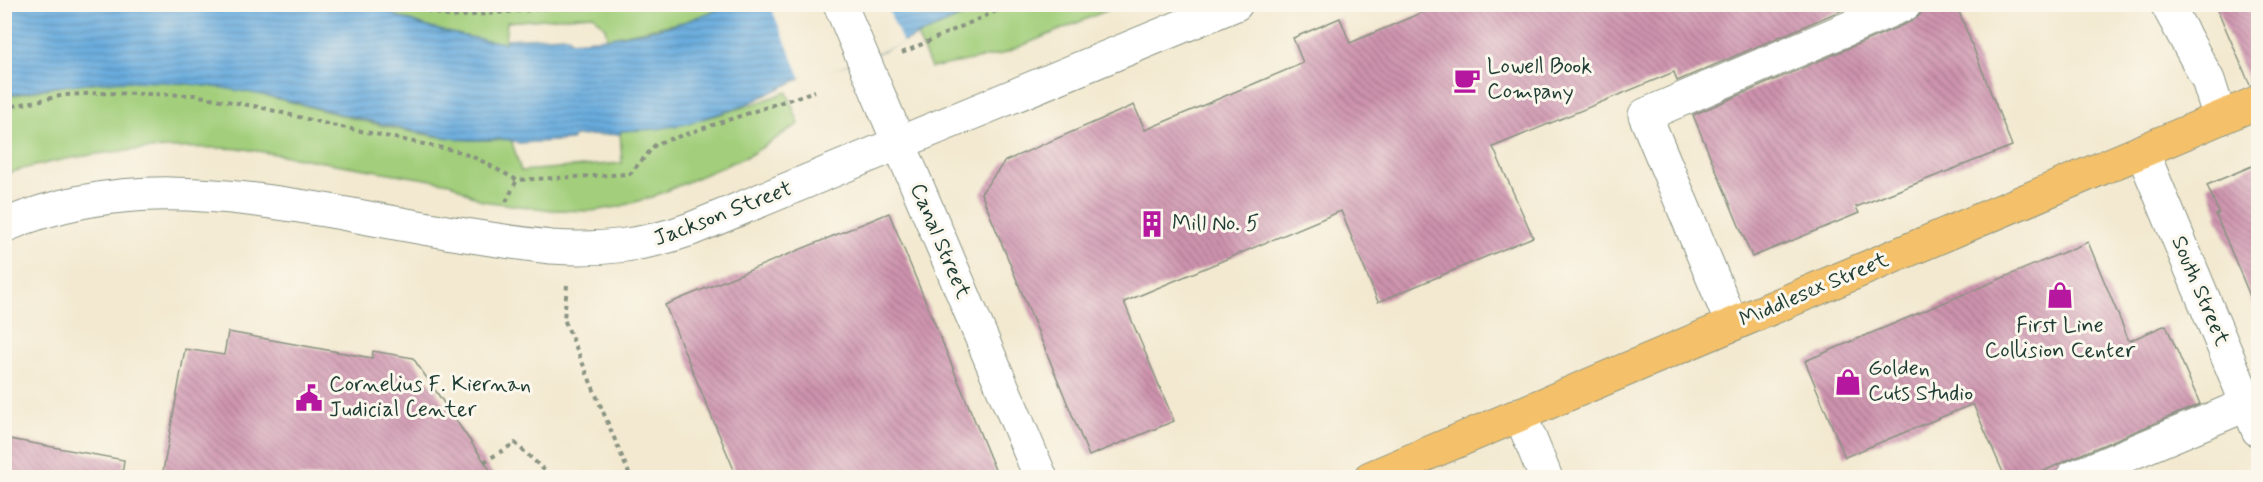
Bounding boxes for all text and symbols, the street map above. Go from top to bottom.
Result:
place label: Lowell Book Company [1487,53,1592,106]
cafe icon: Lowell Book Company [1452,65,1482,95]
street label: Jackson Street [650,175,796,253]
street label: Canal Street [903,179,977,303]
building icon: Mill No. 5 [1137,209,1167,239]
place label: Mill No. 5 [1172,210,1259,238]
street label: South Street [2164,232,2236,350]
street label: Middlesex Street [1735,246,1893,334]
shop icon: First Line Collision Center [2045,280,2075,310]
place label: First Line Collision Center [1985,312,2136,365]
place label: Golden Cuts Studio [1868,355,1973,408]
shop icon: Golden Cuts Studio [1833,367,1863,397]
place label: Cornelius F. Kiernan Judicial Center [329,371,531,424]
public building icon: Cornelius F. Kiernan Judicial Center [294,383,324,413]

